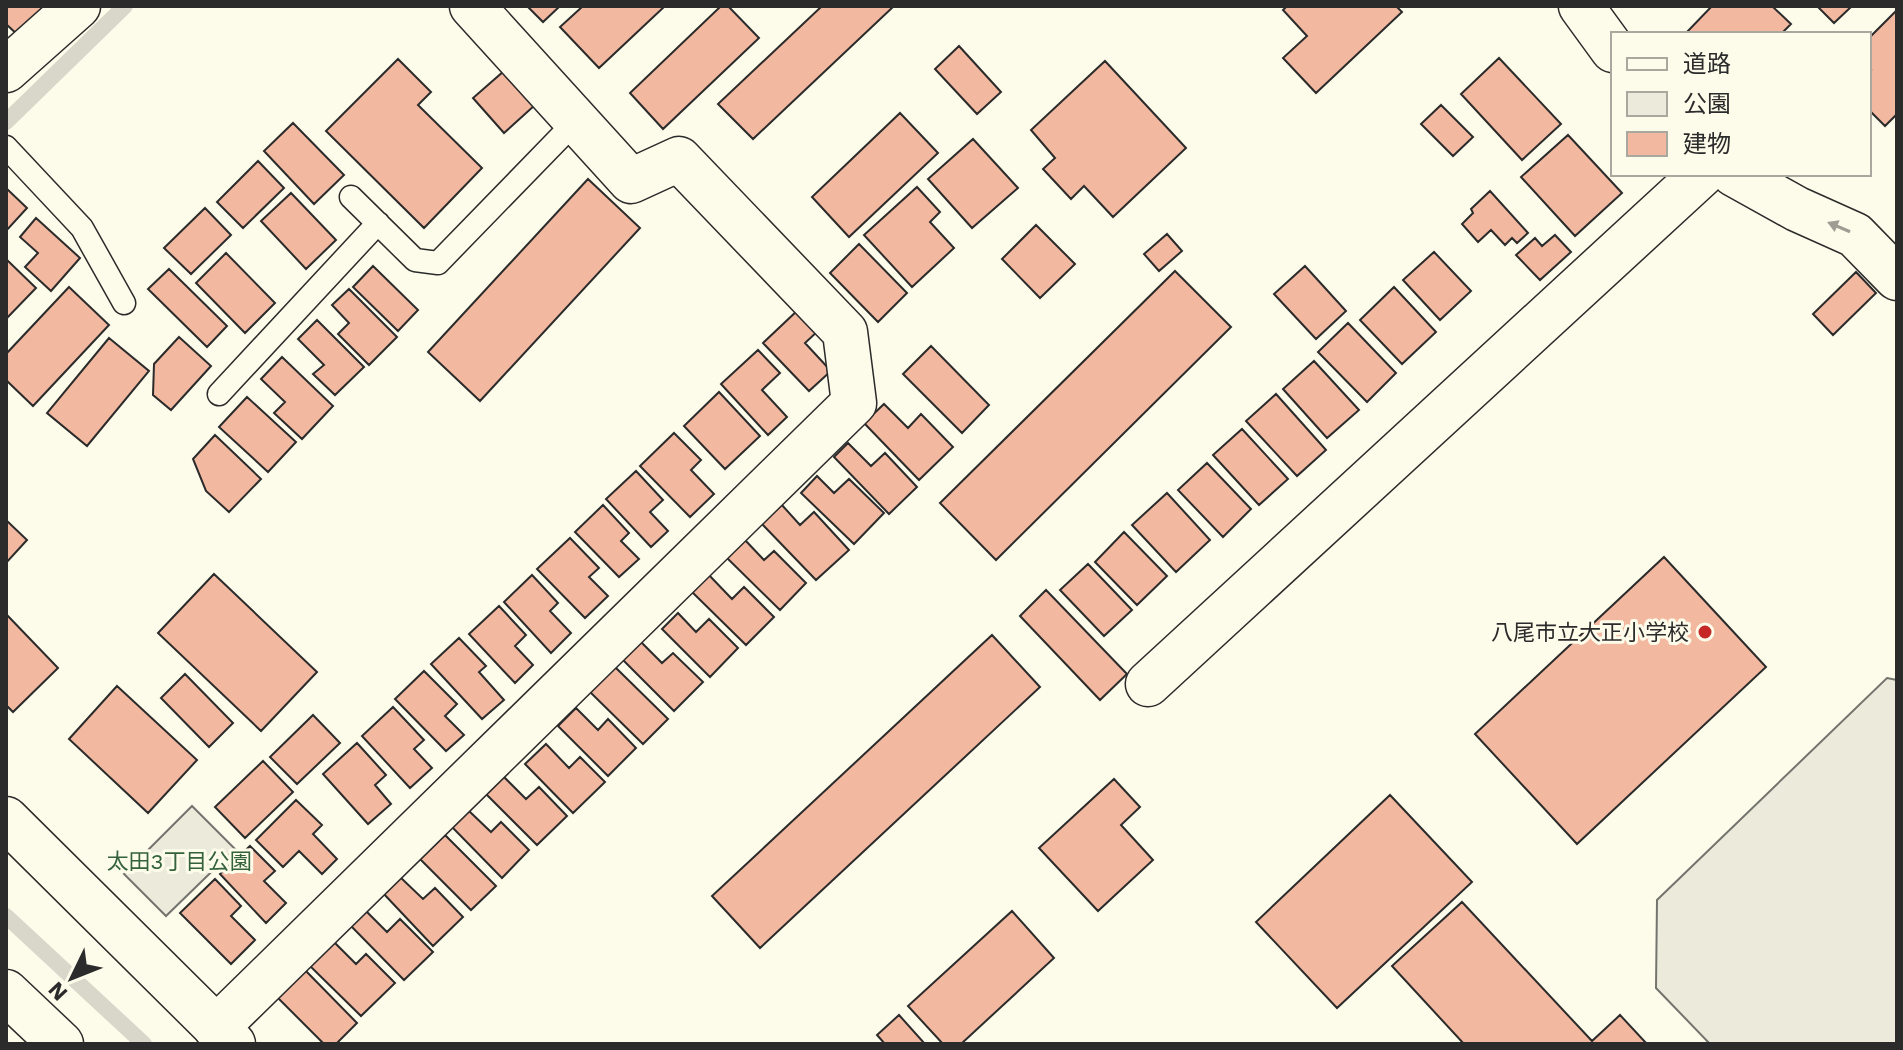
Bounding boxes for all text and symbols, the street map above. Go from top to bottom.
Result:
legend [1611,32,1871,176]
text: 道路 [1683,50,1731,78]
text: 公園 [1683,90,1731,118]
text: 建物 [1683,130,1731,158]
one-way arrow [1827,221,1851,234]
place label: 八尾市立大正小学校 [1491,620,1689,645]
marker: 八尾市立大正小学校 [1696,623,1714,641]
park label: 太田3丁目公園 [107,849,251,874]
north arrow [32,938,112,1018]
text: N [43,977,72,1006]

